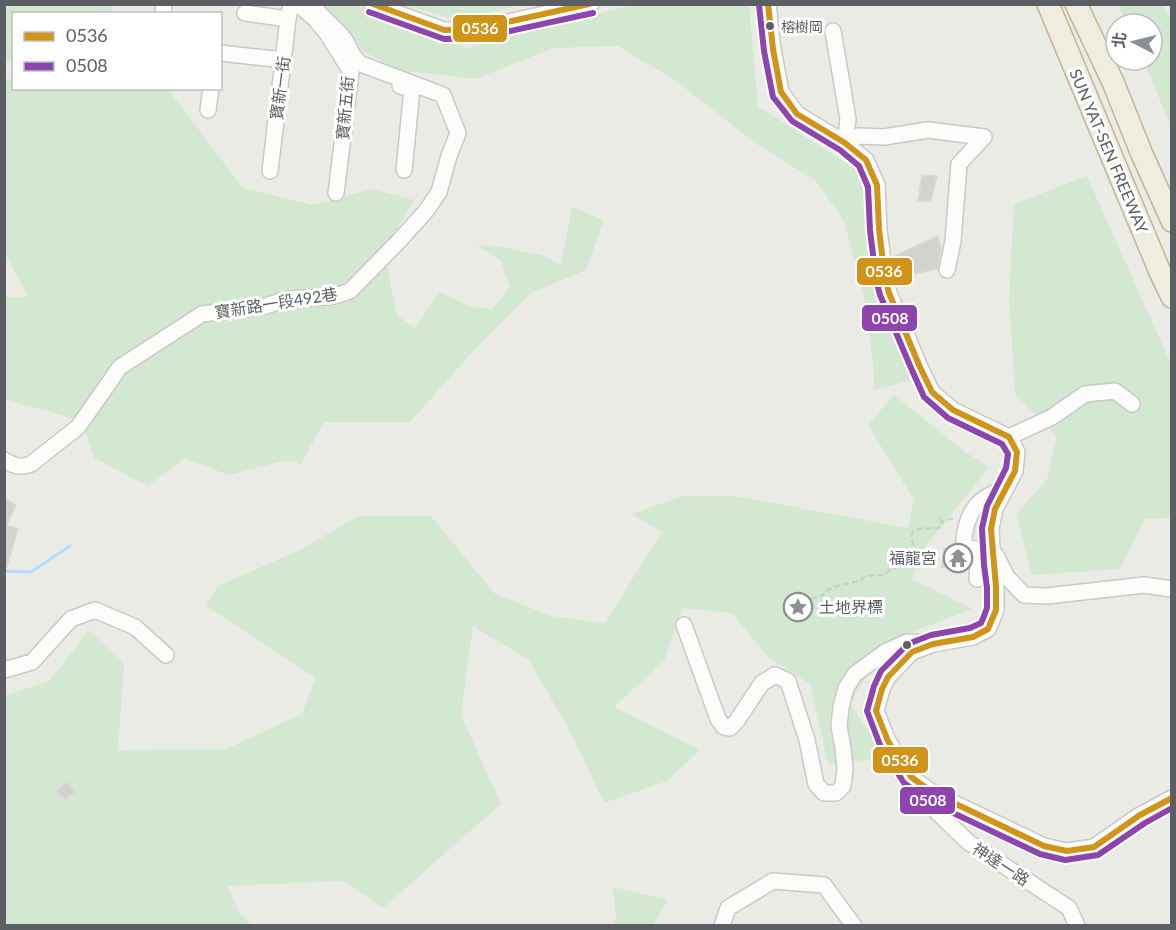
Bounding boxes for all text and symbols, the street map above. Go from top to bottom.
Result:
legend [12,12,222,90]
north arrow [1104,12,1164,72]
line badge: 0536 [452,14,508,43]
text: 0536 [461,18,499,37]
place label: 榕樹岡 [781,18,823,35]
marker: 榕樹岡 [764,20,776,32]
text: 0536 [66,24,108,46]
text: 北 [1108,31,1129,49]
text: 0508 [66,54,108,76]
street label: 寶新一街 [266,55,293,121]
street label: SUN YAT-SEN FREEWAY [1066,66,1153,236]
street label: 寶新五街 [332,75,357,141]
line badge: 0536 [856,257,913,286]
text: 0536 [865,261,903,280]
street label: 寶新路一段492巷 [213,283,339,322]
line badge: 0508 [861,304,918,332]
text: 0508 [871,308,909,327]
temple icon: 福龍宮 [942,542,974,574]
place label: 福龍宮 [889,548,937,567]
place icon: 土地界標 [782,591,814,623]
place label: 土地界標 [819,597,883,616]
unlabelled marker [901,639,913,651]
line badge: 0536 [872,746,929,774]
text: 0536 [881,750,919,769]
line badge: 0508 [899,786,956,815]
text: 0508 [909,790,947,809]
street label: 神達一路 [969,838,1033,889]

